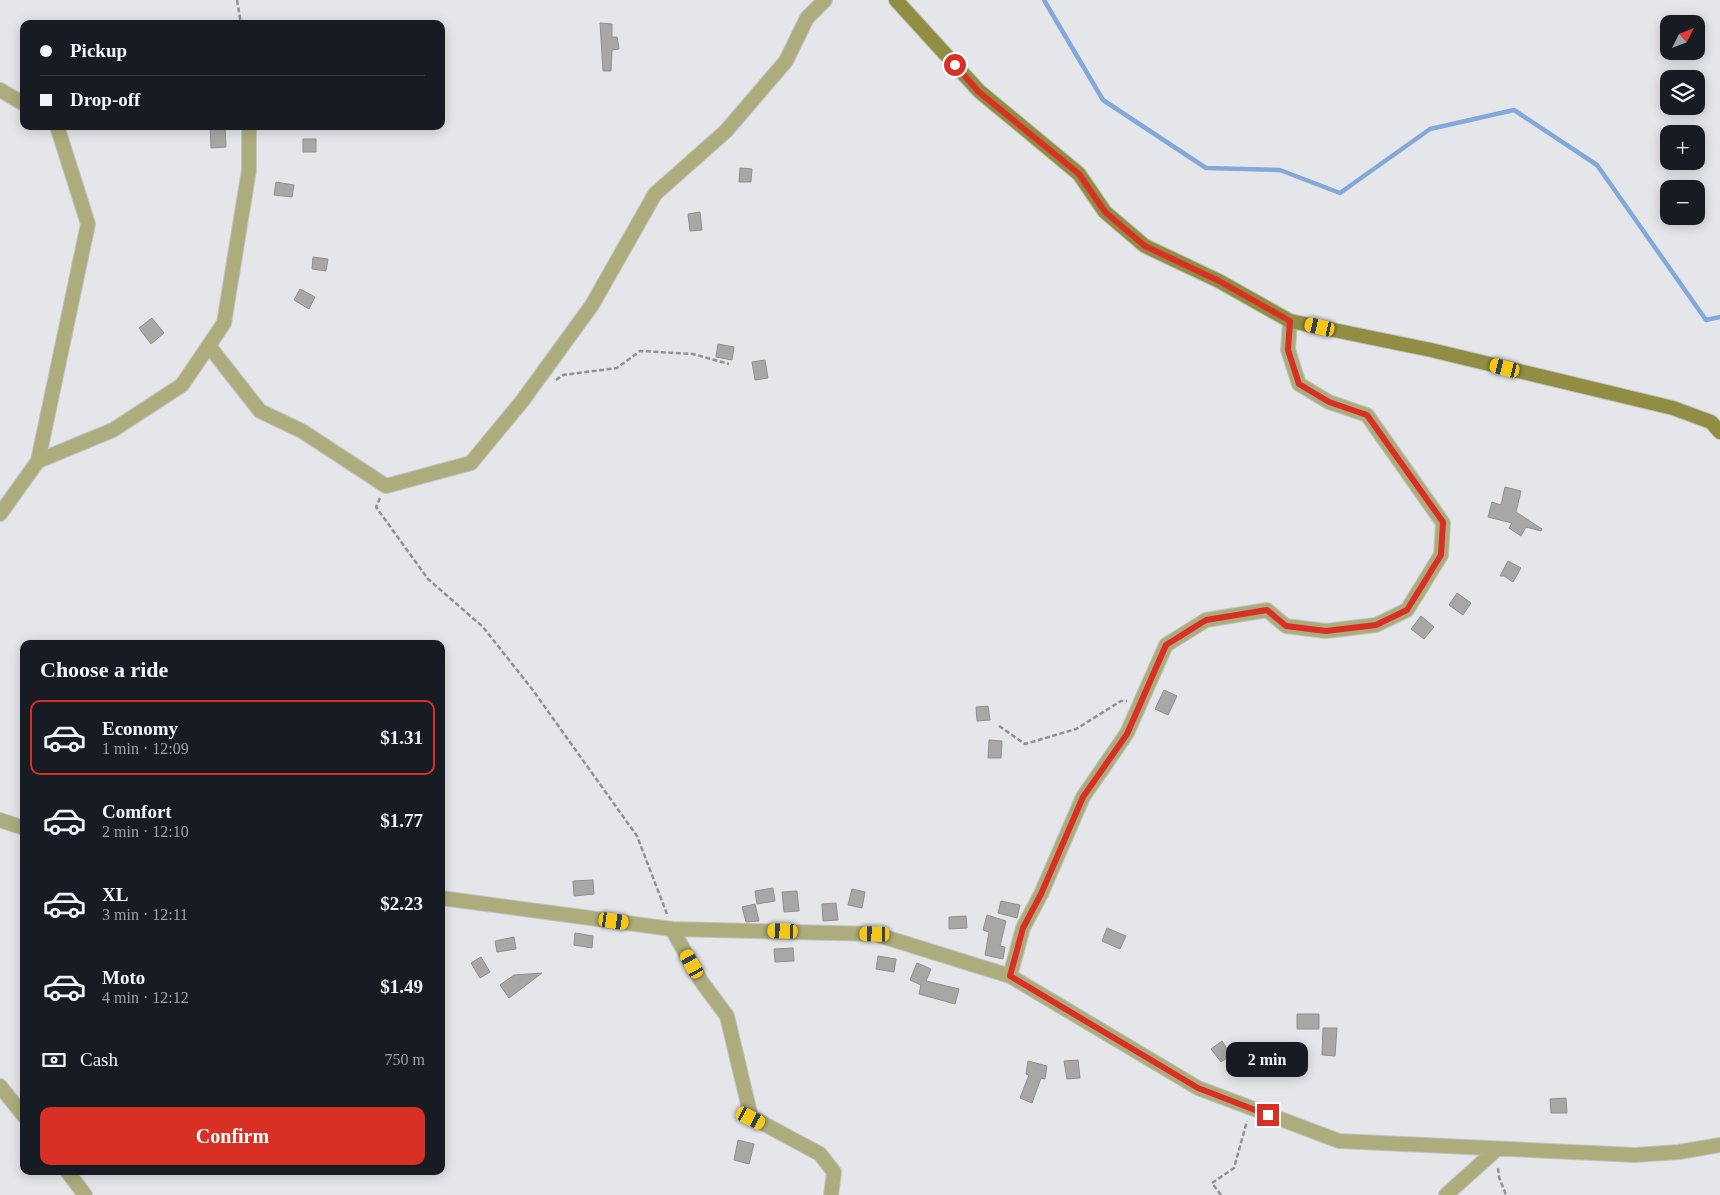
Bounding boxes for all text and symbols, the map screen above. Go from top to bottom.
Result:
north arrow [1660,15,1705,60]
map controls [1660,15,1705,225]
text: Pickup [70,40,127,61]
route start [944,54,966,76]
button: layers [1660,70,1705,115]
text: Drop-off [70,89,140,110]
button: + [1660,125,1705,170]
button: − [1660,180,1705,225]
car [1303,316,1336,338]
car [1488,357,1521,379]
text: Choose a ride [40,657,168,682]
icon: car [42,715,87,760]
text: Economy [102,718,178,739]
text: $1.31 [380,727,423,748]
text: 1 min · 12:09 [102,740,189,757]
icon: car [42,798,87,843]
text: Comfort [102,801,172,822]
text: $1.77 [380,810,423,831]
text: 2 min · 12:10 [102,823,189,840]
icon: car [42,881,87,926]
text: XL [102,884,128,905]
text: $2.23 [380,893,423,914]
text: 3 min · 12:11 [102,906,188,923]
car [598,911,629,931]
car [767,923,798,939]
car [859,926,890,942]
car [678,947,705,981]
icon: car [42,964,87,1009]
text: Moto [102,967,145,988]
text: $1.49 [380,976,423,997]
text: 4 min · 12:12 [102,989,189,1006]
callout: 2 min [1227,1042,1309,1078]
icon: cash [40,1046,68,1074]
text: Cash [80,1049,118,1070]
text: 750 m [385,1051,425,1068]
text: 2 min [1248,1051,1286,1068]
route end [1257,1104,1279,1126]
car [734,1105,767,1131]
button: Confirm [40,1107,425,1165]

